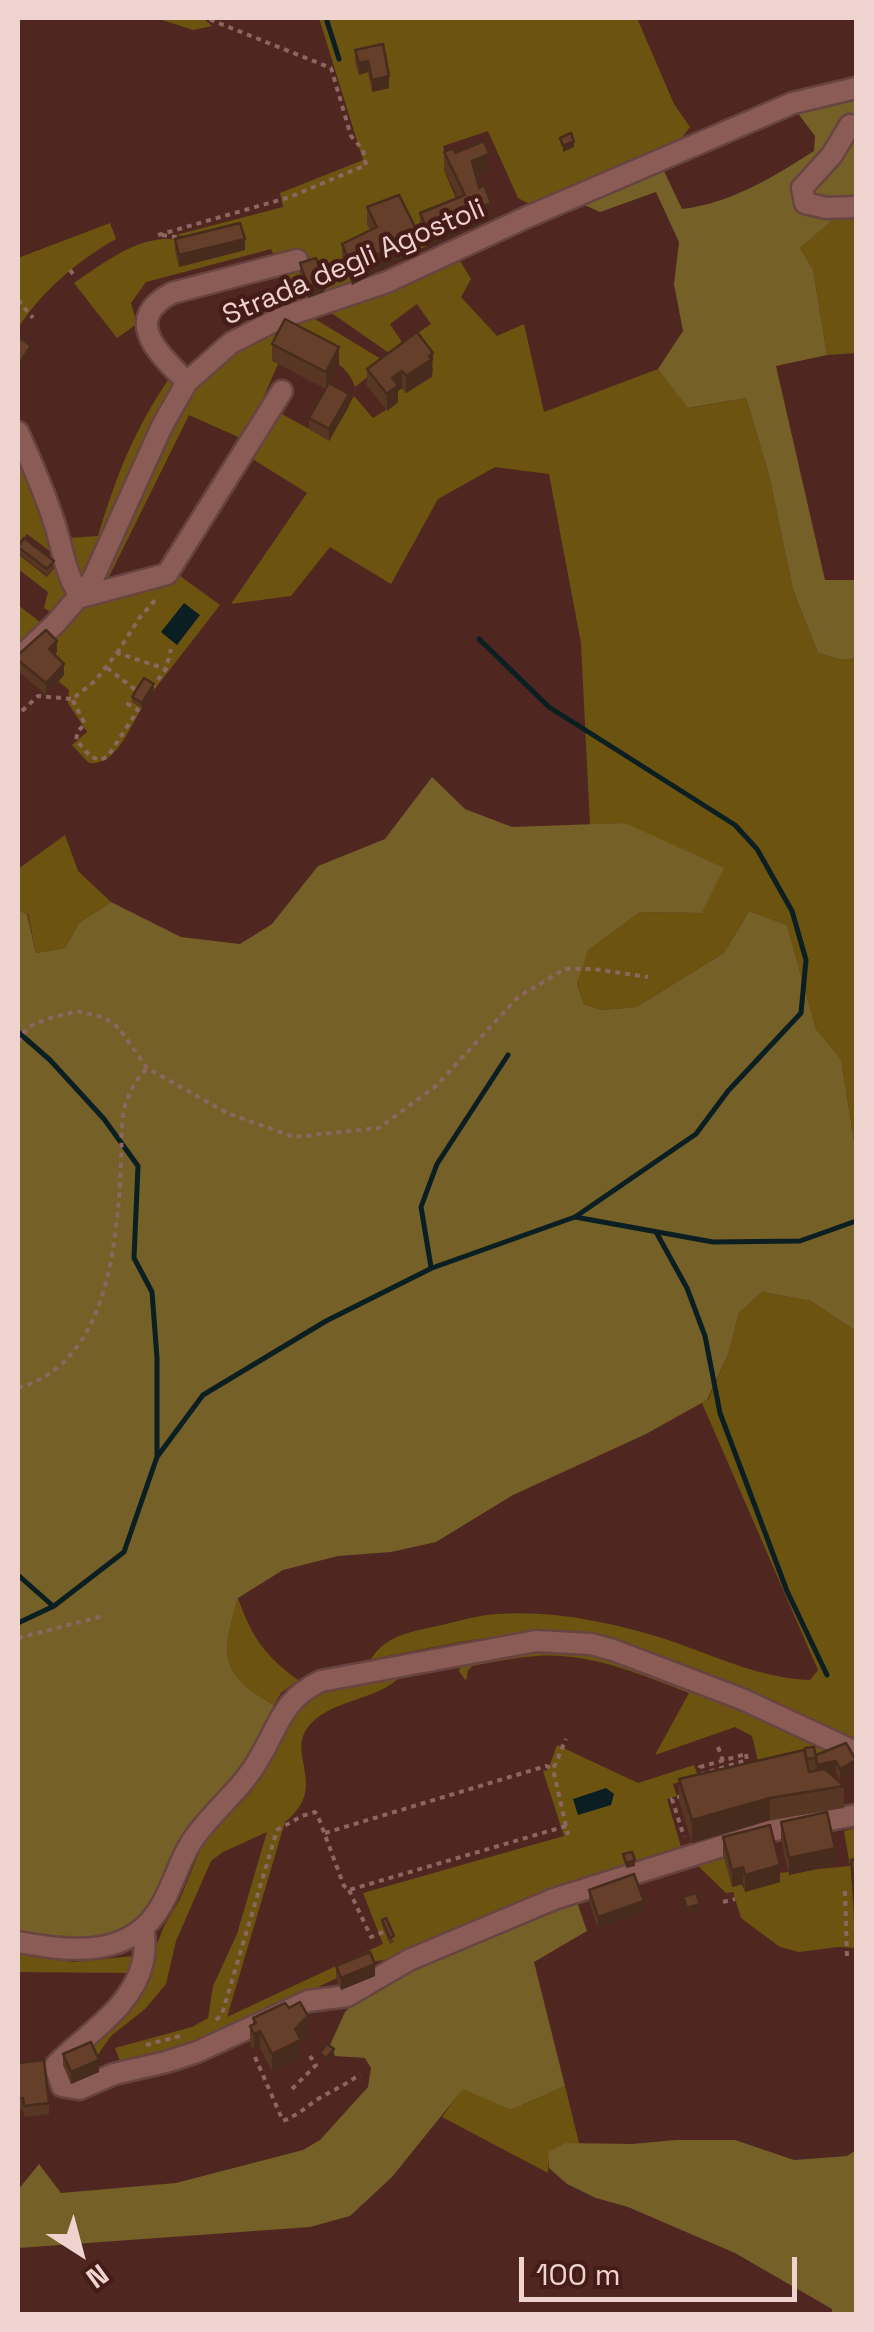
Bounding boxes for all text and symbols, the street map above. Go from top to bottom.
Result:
street label: Strada degli Agostoli [218,193,490,333]
north arrow [30,2202,130,2302]
scale bar [524,2237,802,2299]
text: 100 m [536,2255,621,2294]
text: N [79,2256,116,2296]

